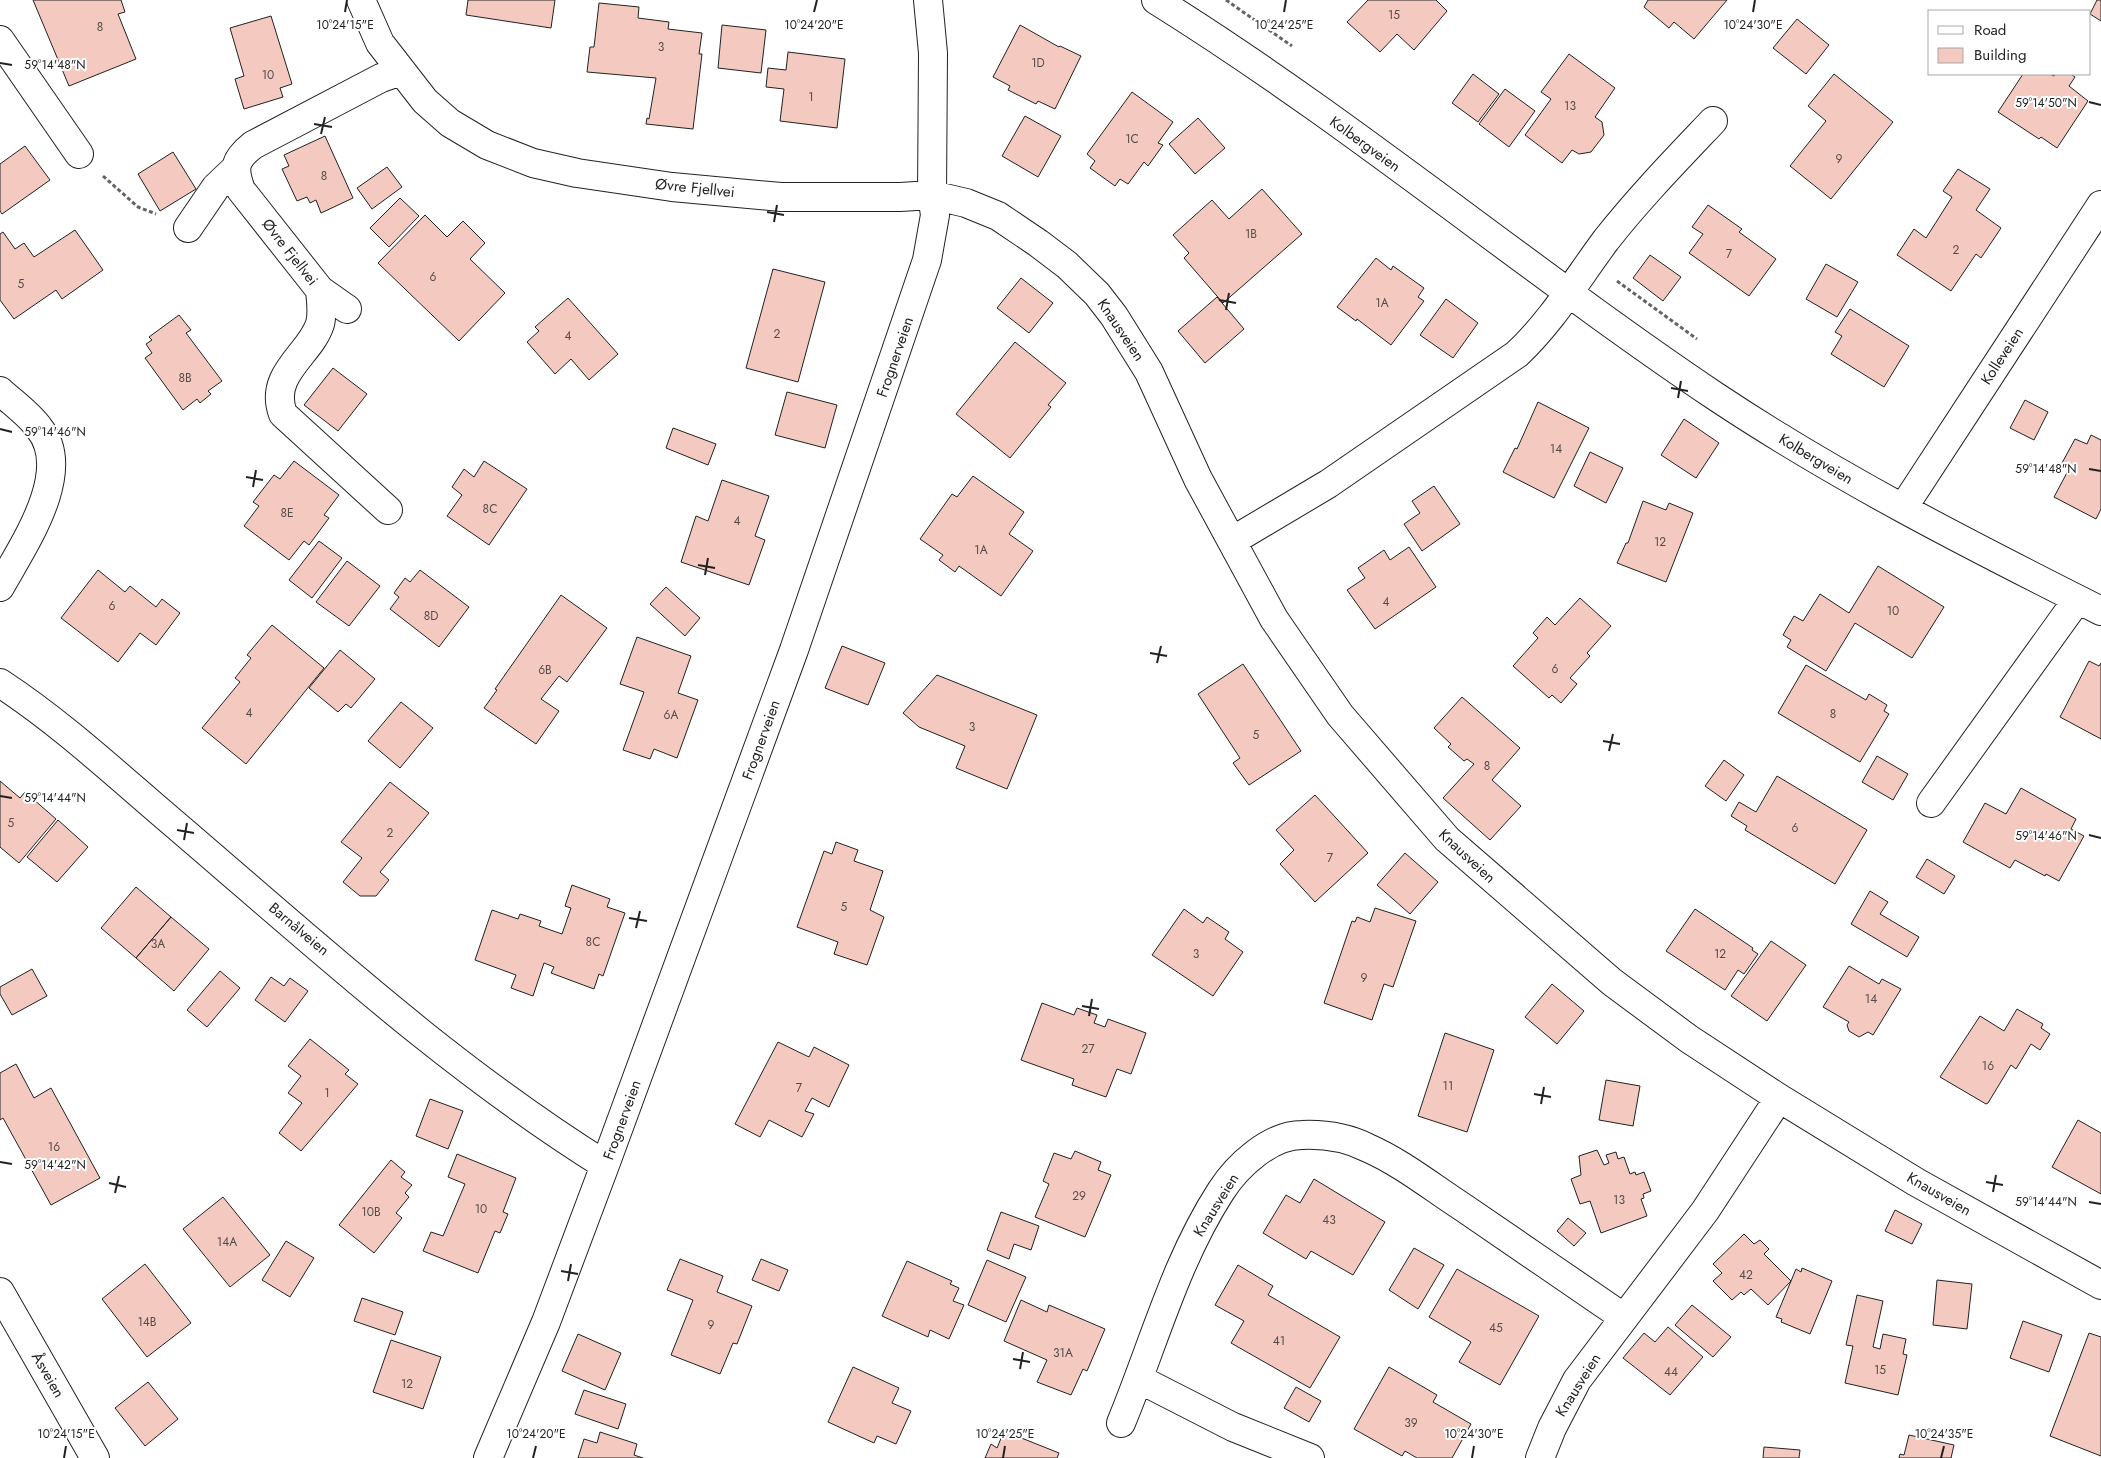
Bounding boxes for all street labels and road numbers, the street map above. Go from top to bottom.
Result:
street label: Kolbergveien [1325,111,1405,177]
street label: Øvre Fjellvei [654,173,736,203]
street label: Øvre Fjellvei [257,214,323,290]
street label: Knausveien [1092,294,1150,366]
street label: Frognerveien [871,314,919,400]
street label: Kolleveien [1975,323,2029,389]
street label: Kolbergveien [1775,428,1857,490]
street label: Frognerveien [736,697,786,783]
street label: Knausveien [1434,824,1500,888]
street label: Barnålveien [264,897,334,961]
street label: Frognerveien [597,1077,647,1163]
street label: Knausveien [1903,1167,1975,1221]
street label: Knausveien [1188,1169,1244,1241]
street label: Åsveien [26,1348,70,1402]
street label: Knausveien [1550,1349,1606,1421]

